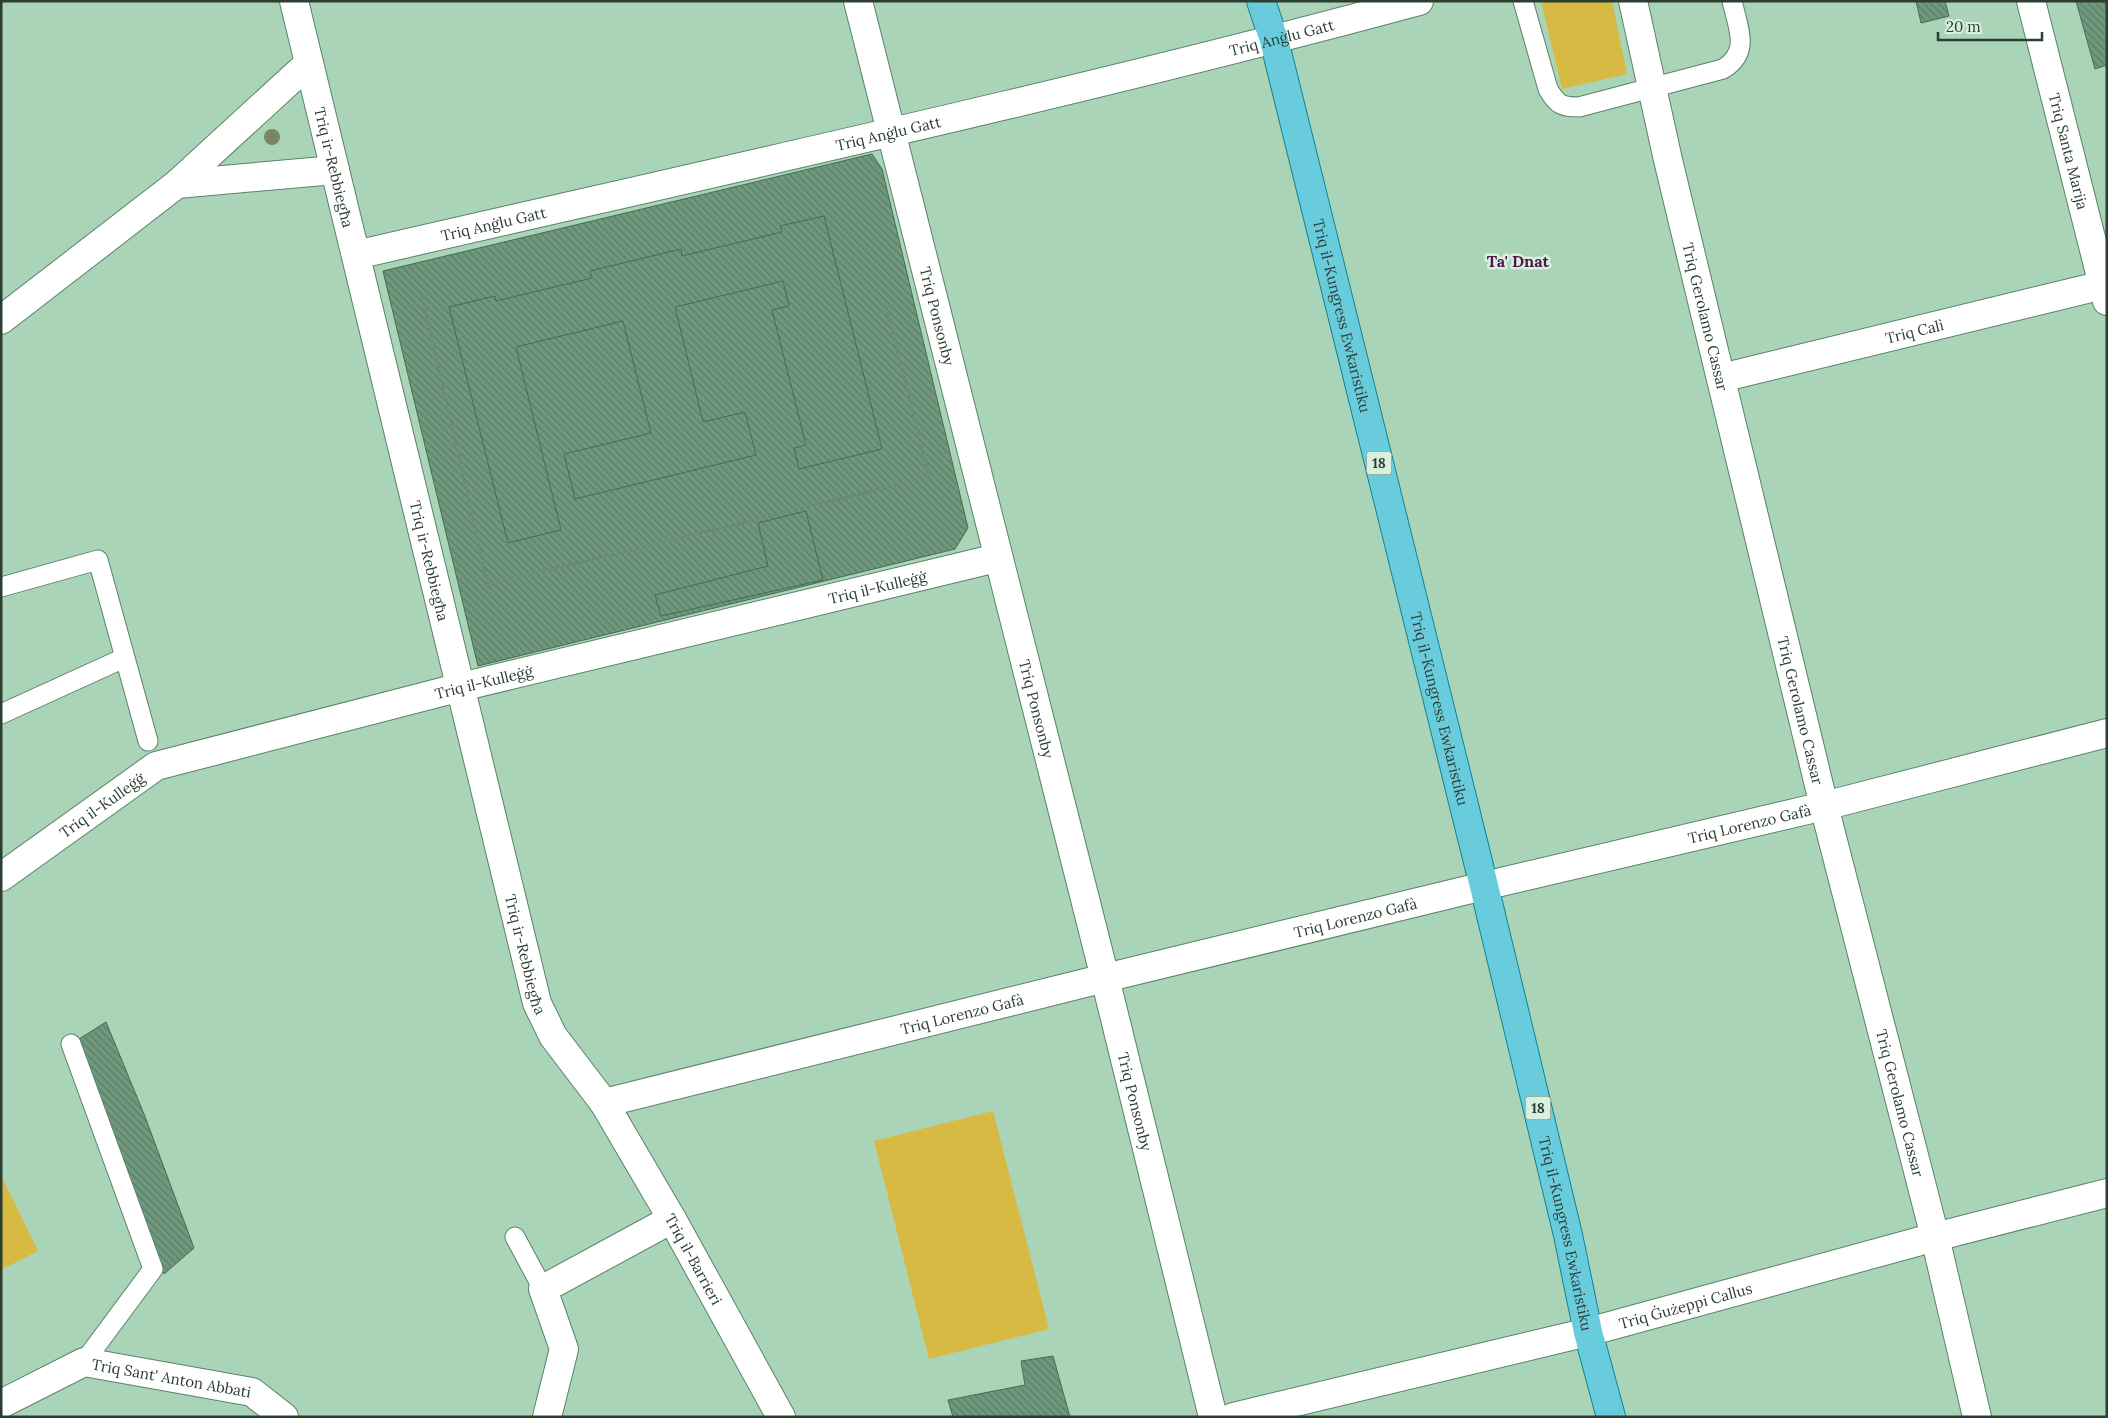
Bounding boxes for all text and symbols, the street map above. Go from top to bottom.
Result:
scale bar [1938,10,2042,42]
street label: Triq Anġlu Gatt [1227,14,1336,60]
text: 20 m [1946,17,1981,36]
street label: Triq Santa Marija [2045,91,2093,212]
street label: Triq ir-Rebbiegħa [311,105,358,229]
street label: Triq Anġlu Gatt [834,111,943,154]
street label: Triq Anġlu Gatt [439,202,548,245]
street label: Triq il-Kungress Ewkaristiku [1309,217,1376,414]
street label: Triq Gerolamo Cassar [1679,241,1733,393]
district label: Ta' Dnat [1487,251,1550,271]
street label: Triq Ponsonby [916,265,959,367]
street label: Triq Calì [1883,315,1945,347]
road number: 18 [1366,452,1392,474]
street label: Triq ir-Rebbiegħa [406,499,454,623]
street label: Triq il-Kulleġġ [827,566,929,608]
street label: Triq il-Kungress Ewkaristiku [1407,610,1473,807]
street label: Triq Gerolamo Cassar [1774,634,1828,787]
street label: Triq Ponsonby [1015,657,1059,760]
street label: Triq il-Kulleġġ [433,660,535,703]
street label: Triq il-Kulleġġ [56,768,149,842]
street label: Triq Lorenzo Gafà [1686,800,1813,847]
street label: Triq ir-Rebbiegħa [501,892,551,1018]
street label: Triq Lorenzo Gafà [1292,893,1419,941]
street label: Triq Lorenzo Gafà [899,989,1026,1038]
street label: Triq Gerolamo Cassar [1872,1027,1929,1179]
street label: Triq Ponsonby [1114,1050,1157,1153]
road number: 18 [1526,1096,1550,1120]
street label: Triq il-Kungress Ewkaristiku [1535,1134,1597,1333]
street label: Triq il-Barrieri [661,1210,727,1308]
street label: Triq Ġużeppi Callus [1617,1278,1754,1333]
street label: Triq Sant' Anton Abbati [90,1354,253,1401]

